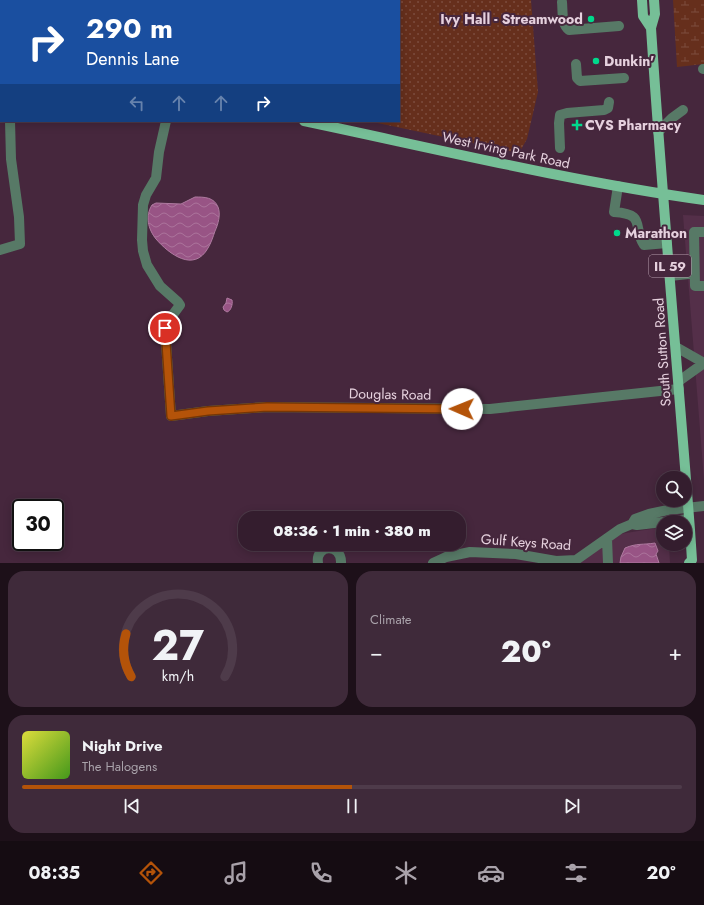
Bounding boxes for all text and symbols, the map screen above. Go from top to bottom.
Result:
text: 290 m [86,8,173,49]
place label: Ivy Hall - Streamwood [440,9,583,29]
marker: Ivy Hall - Streamwood [586,14,596,24]
icon: right [20,16,72,68]
text: Dennis Lane [86,46,179,72]
place label: Dunkin' [604,51,654,71]
marker: Dunkin' [591,56,601,66]
icon: left [126,92,148,114]
icon: ahead [168,92,190,114]
icon: ahead [210,92,232,114]
icon: right [252,92,274,114]
place label: CVS Pharmacy [585,115,682,135]
marker: CVS Pharmacy [572,120,582,130]
street label: West Irving Park Road [440,127,572,173]
place label: Marathon [625,223,687,243]
marker: Marathon [612,228,622,238]
road number: IL 59 [649,255,691,277]
street label: South Sutton Road [648,297,676,407]
pin [148,311,182,345]
icon: arrive [154,317,176,339]
street label: Douglas Road [349,383,431,405]
position arrow [441,388,483,430]
map controls [656,471,692,551]
button: search [656,471,692,507]
speed limit sign: 30 [12,499,64,551]
button: layers [656,515,692,551]
text: 08:36 · 1 min · 380 m [273,520,431,542]
street label: Gulf Keys Road [480,529,572,555]
text: Climate [370,610,411,629]
text: 27 [152,615,204,676]
text: 20° [501,630,551,673]
text: − [370,636,383,668]
text: + [668,636,682,668]
text: km/h [162,666,194,686]
text: Night Drive [82,735,163,757]
text: The Halogens [82,757,157,776]
icon: previous [121,795,143,817]
icon: pause [341,795,363,817]
icon: next [561,795,583,817]
icon: directions [137,859,165,887]
icon: music [222,859,250,887]
icon: phone [307,859,335,887]
icon: climate [392,859,420,887]
icon: car [477,859,505,887]
icon: filters [562,859,590,887]
text: 08:35 [28,860,80,886]
text: 20° [646,860,676,886]

